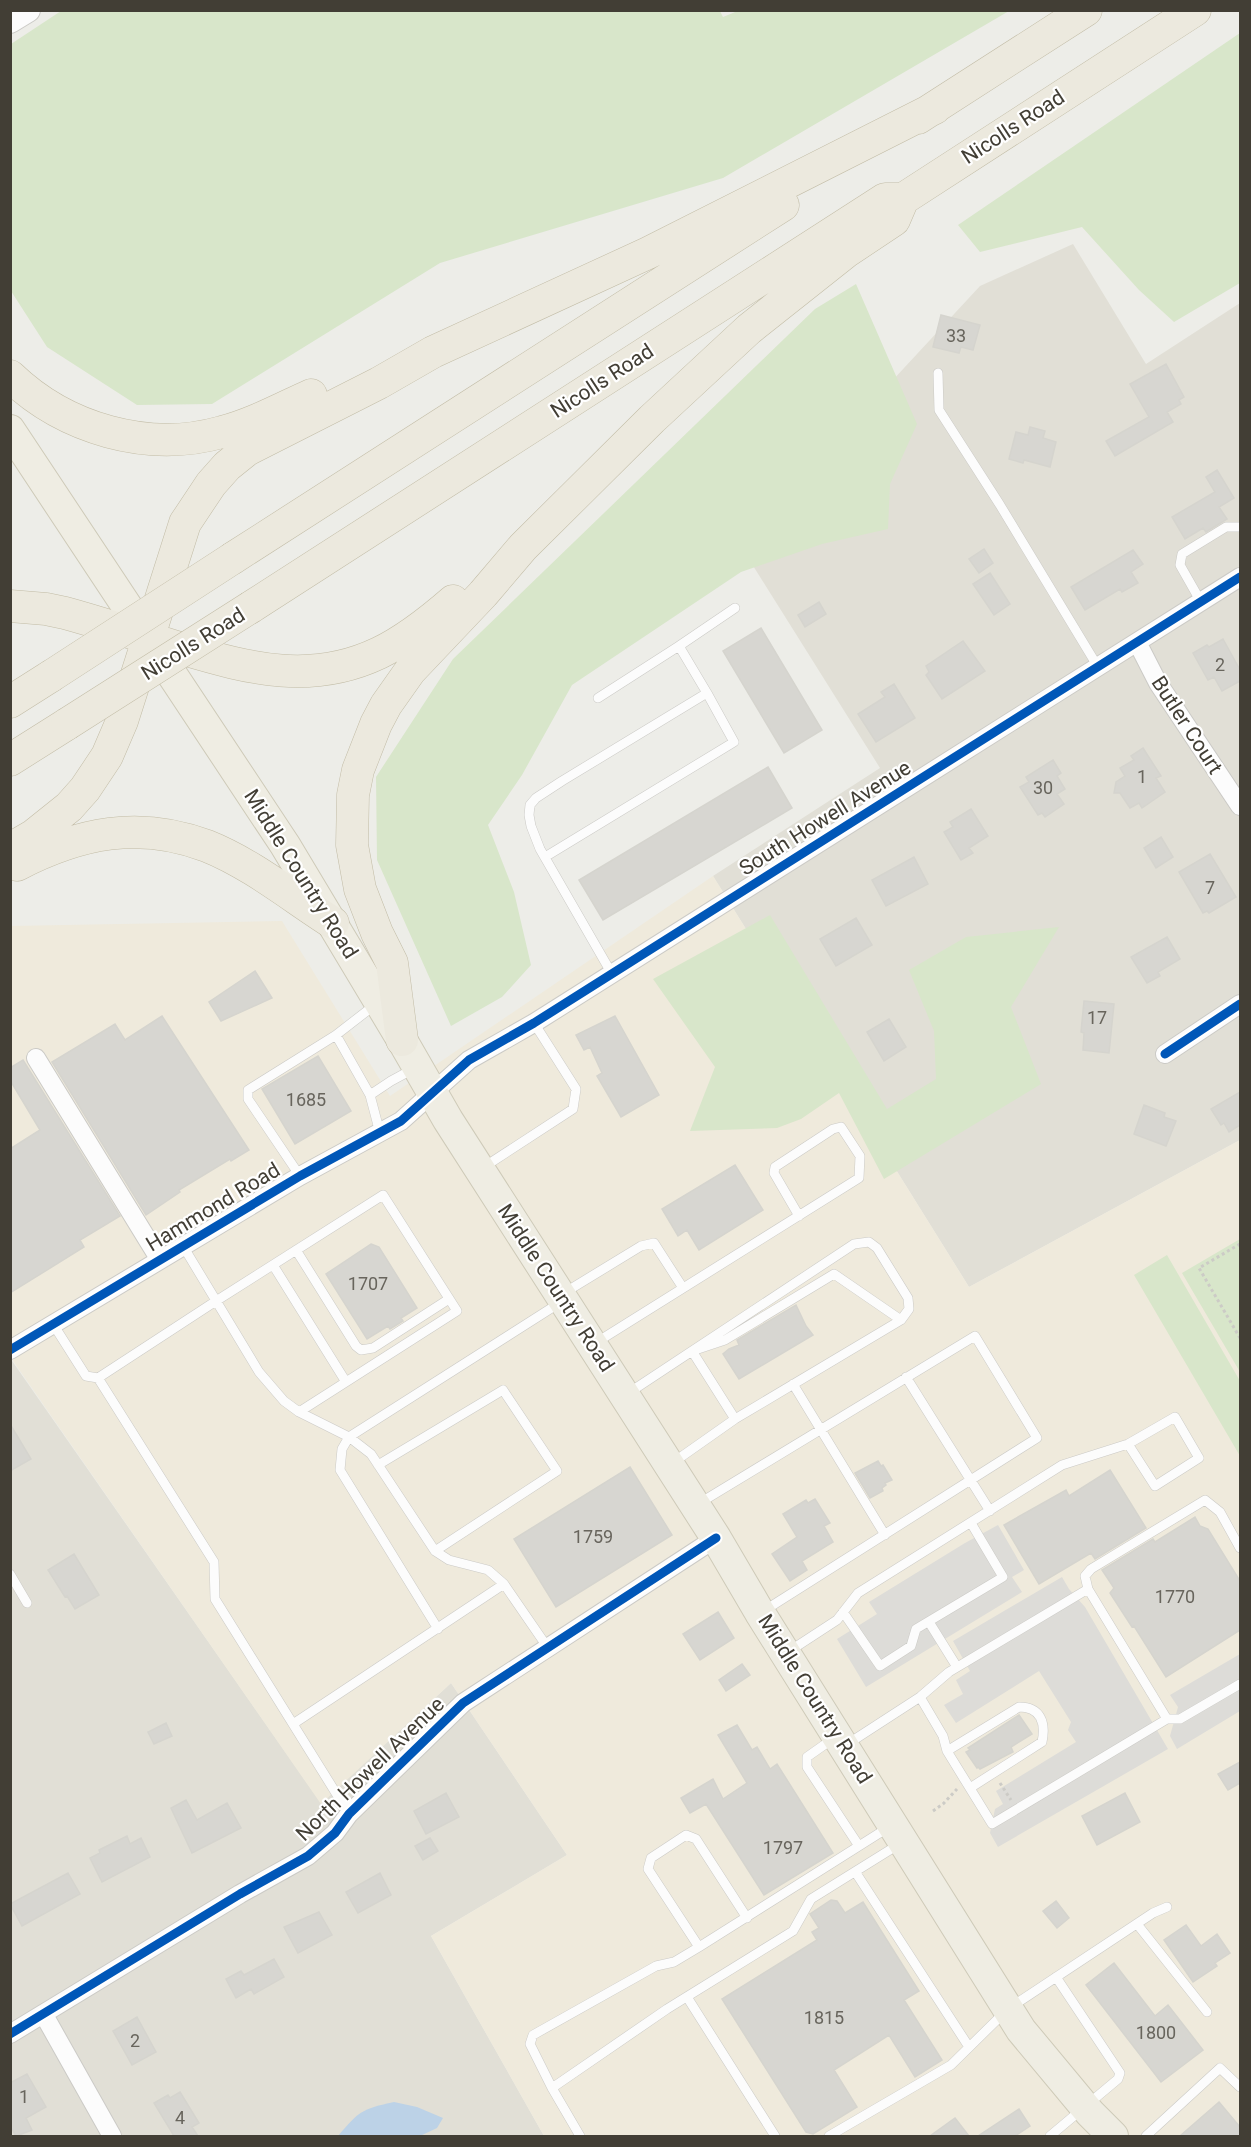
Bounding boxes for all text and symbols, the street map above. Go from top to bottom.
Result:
street label: Nicolls Road [957,85,1069,169]
house number: 33 [946,325,966,346]
street label: Nicolls Road [546,339,658,423]
street label: Nicolls Road [137,603,249,685]
house number: 2 [1215,654,1225,675]
street label: Butler Court [1146,672,1228,779]
street label: South Howell Avenue [735,755,915,881]
house number: 1 [1137,766,1147,787]
house number: 30 [1033,777,1053,798]
street label: Middle Country Road [239,785,363,963]
house number: 7 [1205,877,1215,898]
house number: 17 [1087,1007,1107,1028]
house number: 1685 [286,1089,326,1110]
street label: Hammond Road [142,1158,284,1256]
street label: Middle Country Road [493,1200,619,1376]
house number: 1707 [348,1273,388,1294]
house number: 1759 [573,1526,613,1547]
house number: 1770 [1155,1586,1195,1607]
street label: Middle Country Road [753,1610,877,1788]
street label: North Howell Avenue [291,1692,449,1846]
house number: 1797 [763,1837,803,1858]
house number: 1815 [804,2007,844,2028]
house number: 1800 [1136,2022,1176,2043]
house number: 2 [130,2030,140,2051]
house number: 1 [19,2086,29,2107]
house number: 4 [175,2107,185,2128]

